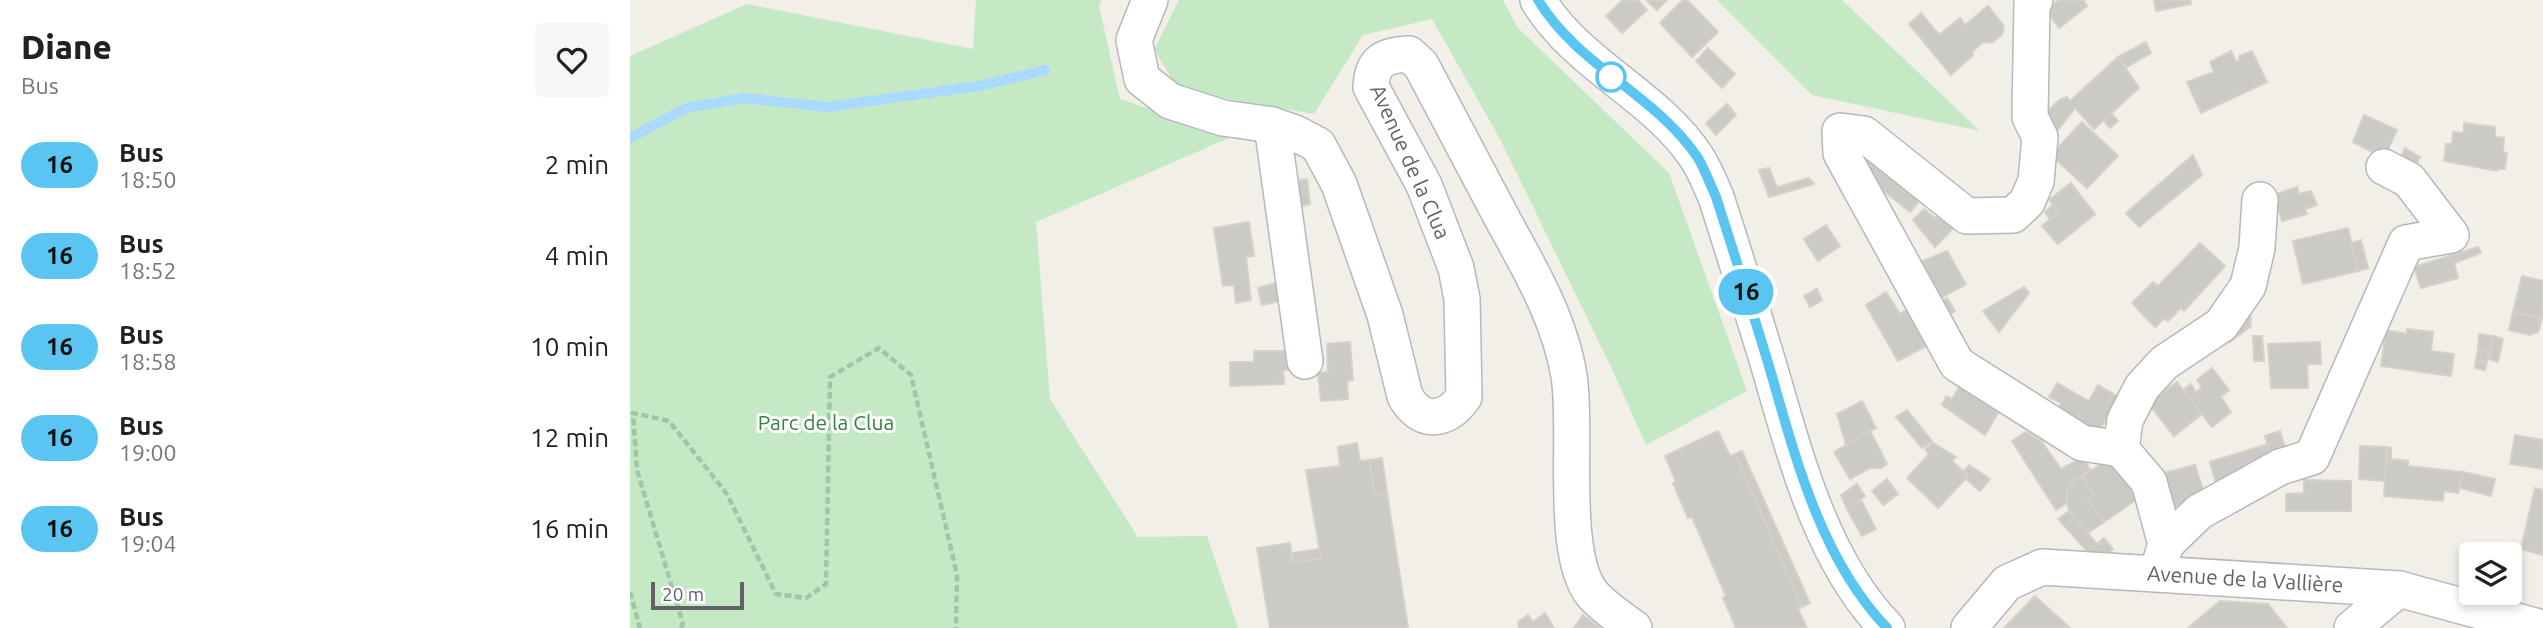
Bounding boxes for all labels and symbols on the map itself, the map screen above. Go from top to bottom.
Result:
unlabelled marker [1596,62,1626,92]
street label: Avenue de la Clua [1366,81,1456,243]
line badge: 16 [1714,269,1778,315]
park label: Parc de la Clua [758,410,894,434]
street label: Avenue de la Vallière [2146,561,2344,597]
scale bar [651,579,744,611]

